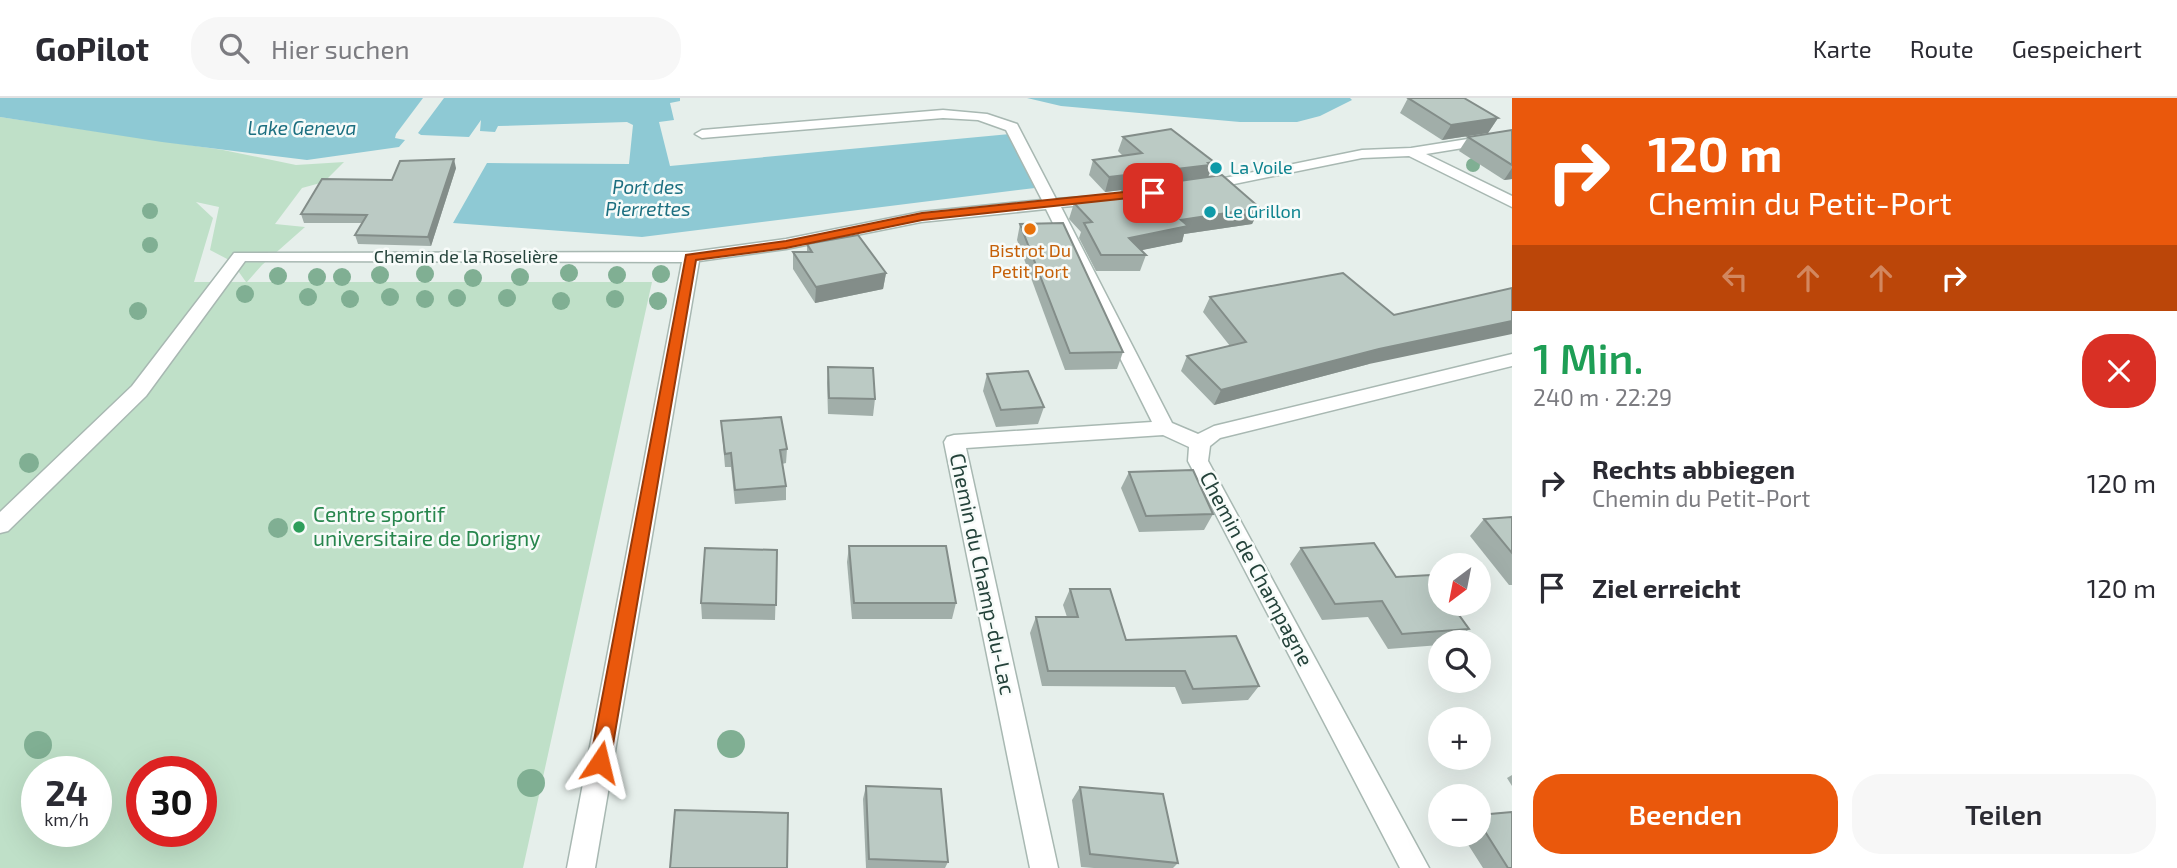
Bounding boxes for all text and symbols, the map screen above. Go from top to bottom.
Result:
search box [191,17,681,80]
text: GoPilot [35,28,149,68]
icon: search [215,29,253,67]
text: Hier suchen [271,33,409,64]
text: Karte [1813,34,1872,63]
text: Route [1910,34,1974,63]
text: Gespeichert [2012,34,2142,63]
water label: Lake Geneva [248,116,356,139]
text: 120 m [1648,123,1782,182]
icon: right [1533,126,1624,217]
place label: La Voile [1230,156,1293,178]
marker: La Voile [1208,160,1224,176]
pin [1123,163,1183,223]
icon: arrive [1134,174,1172,212]
water label: Port des Pierrettes [605,175,691,220]
text: Chemin du Petit-Port [1648,183,1952,221]
place label: Le Grillon [1224,200,1301,222]
marker: Le Grillon [1202,204,1218,220]
marker: Bistrot Du Petit Port [1022,221,1038,237]
place label: Bistrot Du Petit Port [989,239,1071,282]
street label: Chemin de la Roselière [374,245,558,267]
icon: left [1716,259,1754,297]
icon: ahead [1789,259,1827,297]
icon: ahead [1862,259,1900,297]
icon: right [1935,259,1973,297]
text: 1 Min. [1533,332,1644,382]
button: close [2082,334,2156,408]
text: 240 m · 22:29 [1533,383,1672,411]
street label: Chemin du Champ-du-Lac [946,451,1021,697]
text: Rechts abbiegen [1592,453,1795,484]
icon: right [1533,464,1571,502]
street label: Chemin de Champagne [1195,467,1319,670]
text: 120 m [2087,467,2156,498]
text: Chemin du Petit-Port [1592,484,1810,512]
place label: Centre sportif universitaire de Dorigny [313,501,540,550]
marker: Centre sportif universitaire de Dorigny [291,519,307,535]
north arrow [1428,553,1491,616]
map controls [1428,553,1491,847]
icon: arrive [1533,569,1571,607]
text: Ziel erreicht [1592,572,1741,603]
text: 120 m [2087,572,2156,603]
button: search [1428,630,1491,693]
button: + [1428,707,1491,770]
position arrow [563,725,637,799]
speed limit sign: 30 [126,756,217,847]
text: 24 [45,771,88,813]
button: Beenden [1533,774,1838,854]
button: Teilen [1852,774,2156,854]
button: − [1428,784,1491,847]
text: km/h [44,808,89,830]

